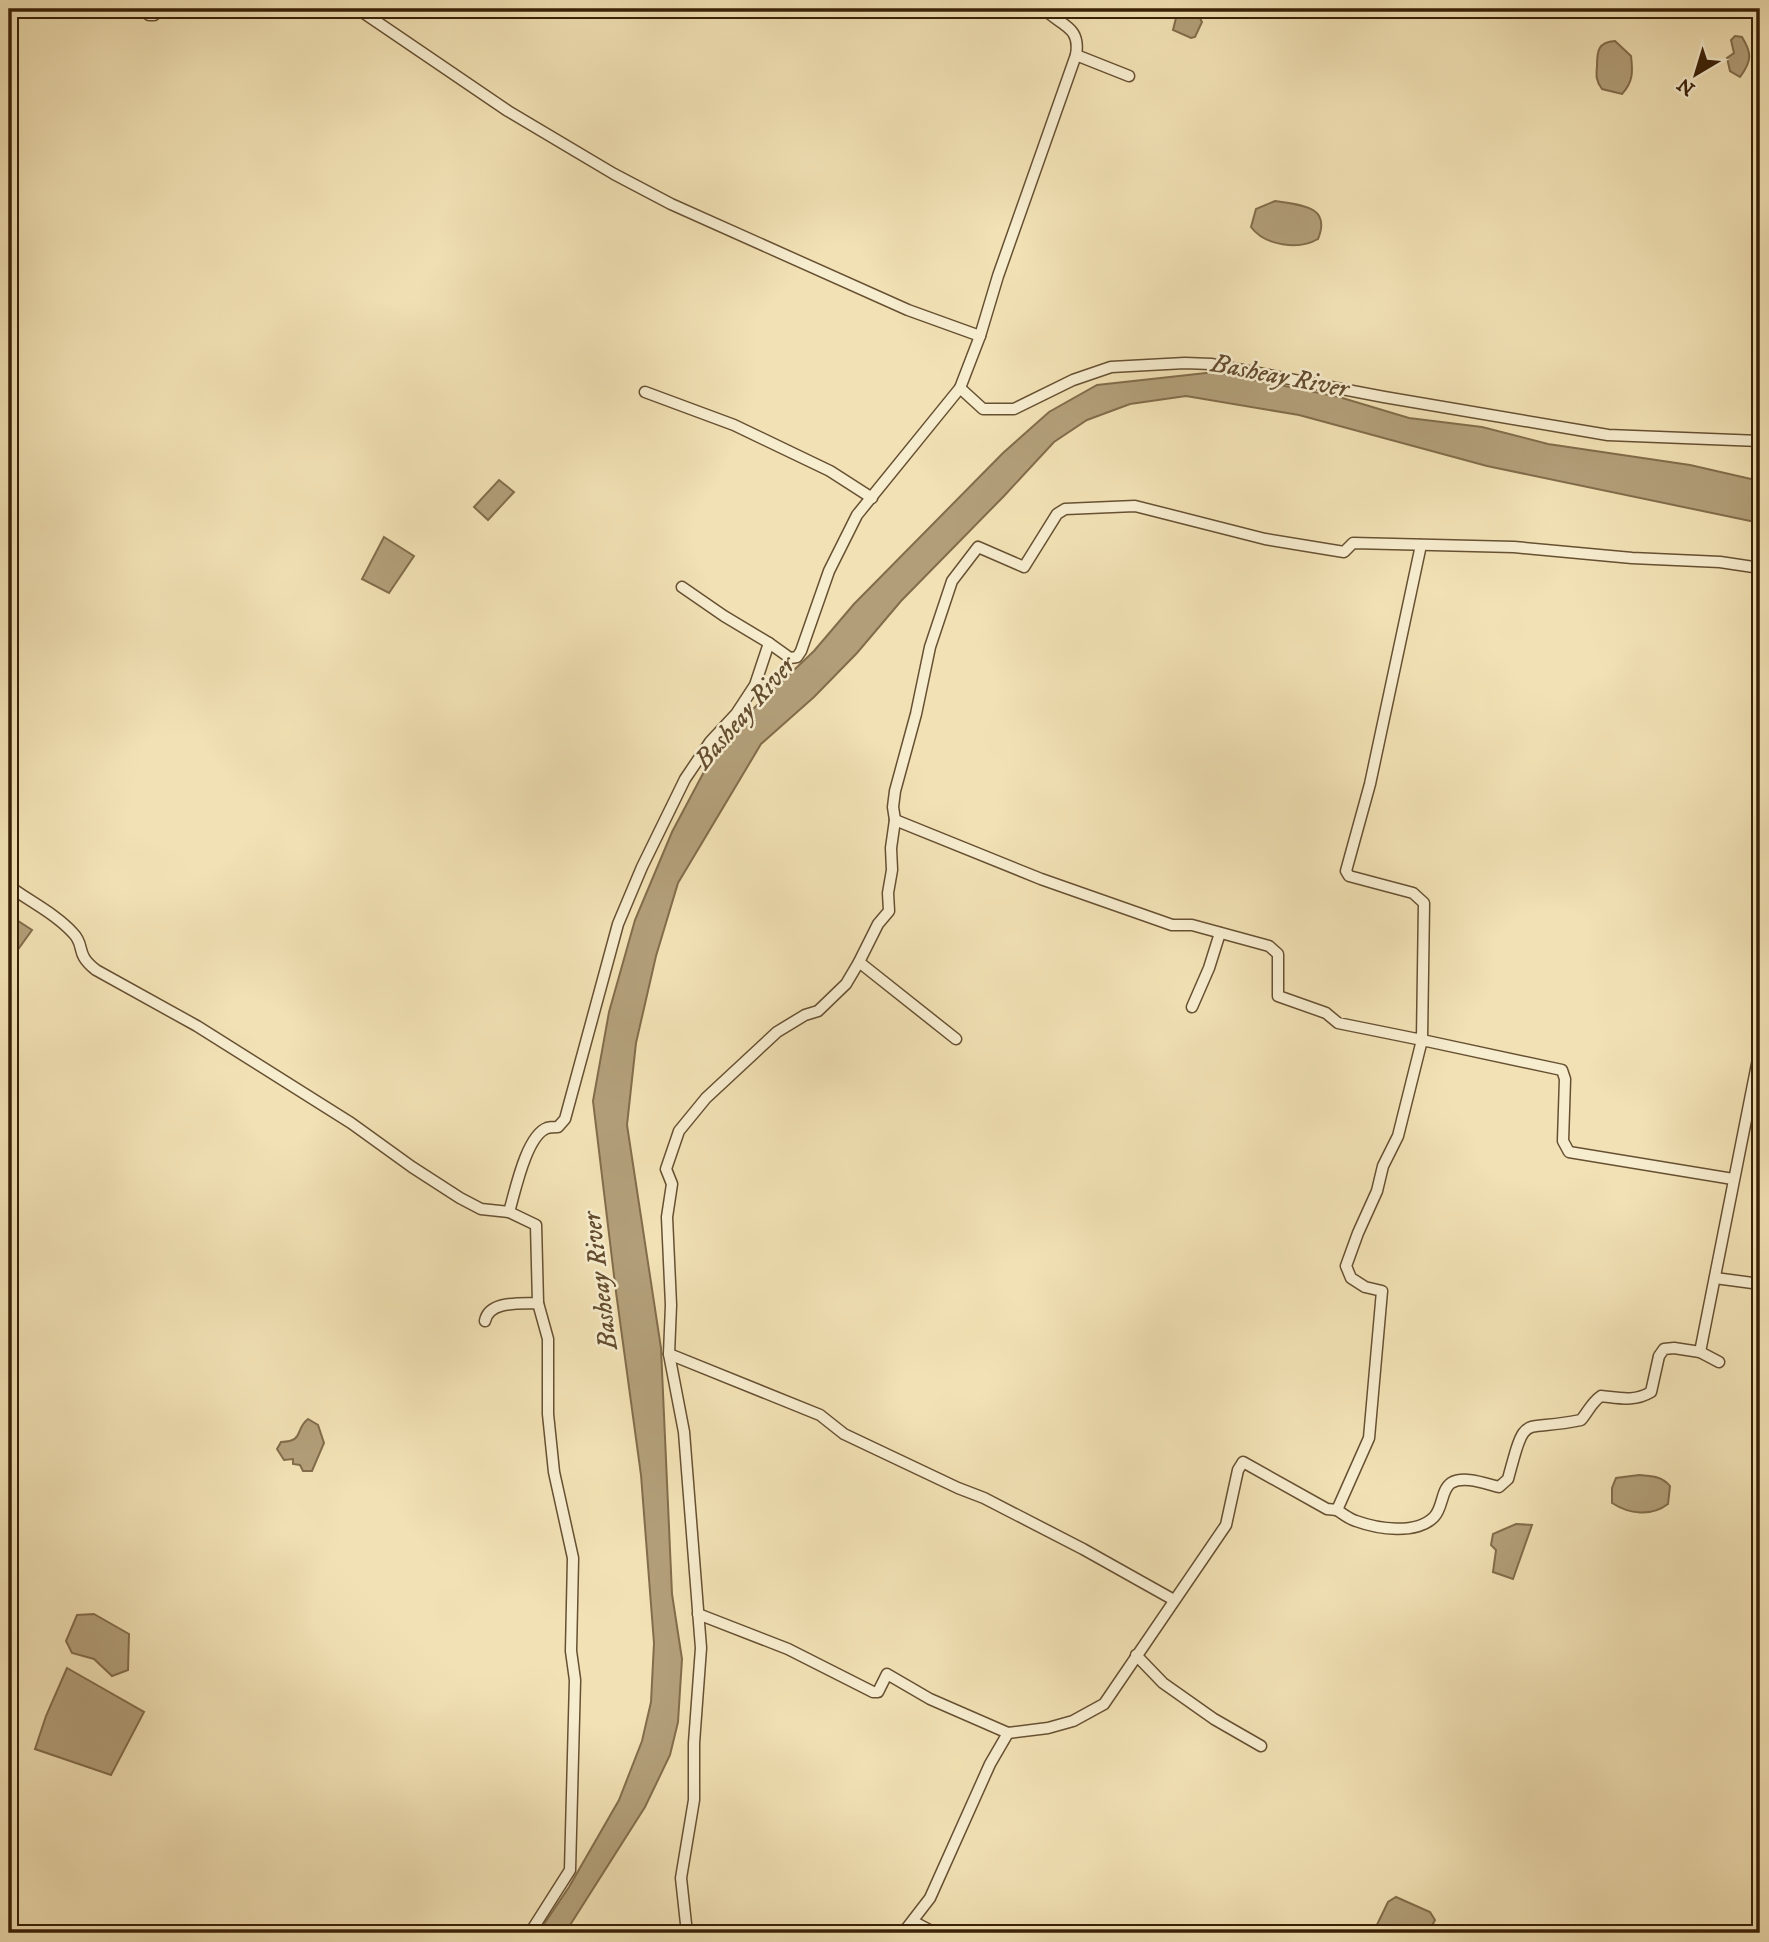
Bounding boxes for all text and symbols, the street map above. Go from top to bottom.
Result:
north arrow [1660,38,1730,108]
text: N [1673,72,1700,100]
water label: Basheay River [1207,347,1353,406]
water label: Basheay River [686,648,804,777]
water label: Basheay River [575,1208,625,1353]

